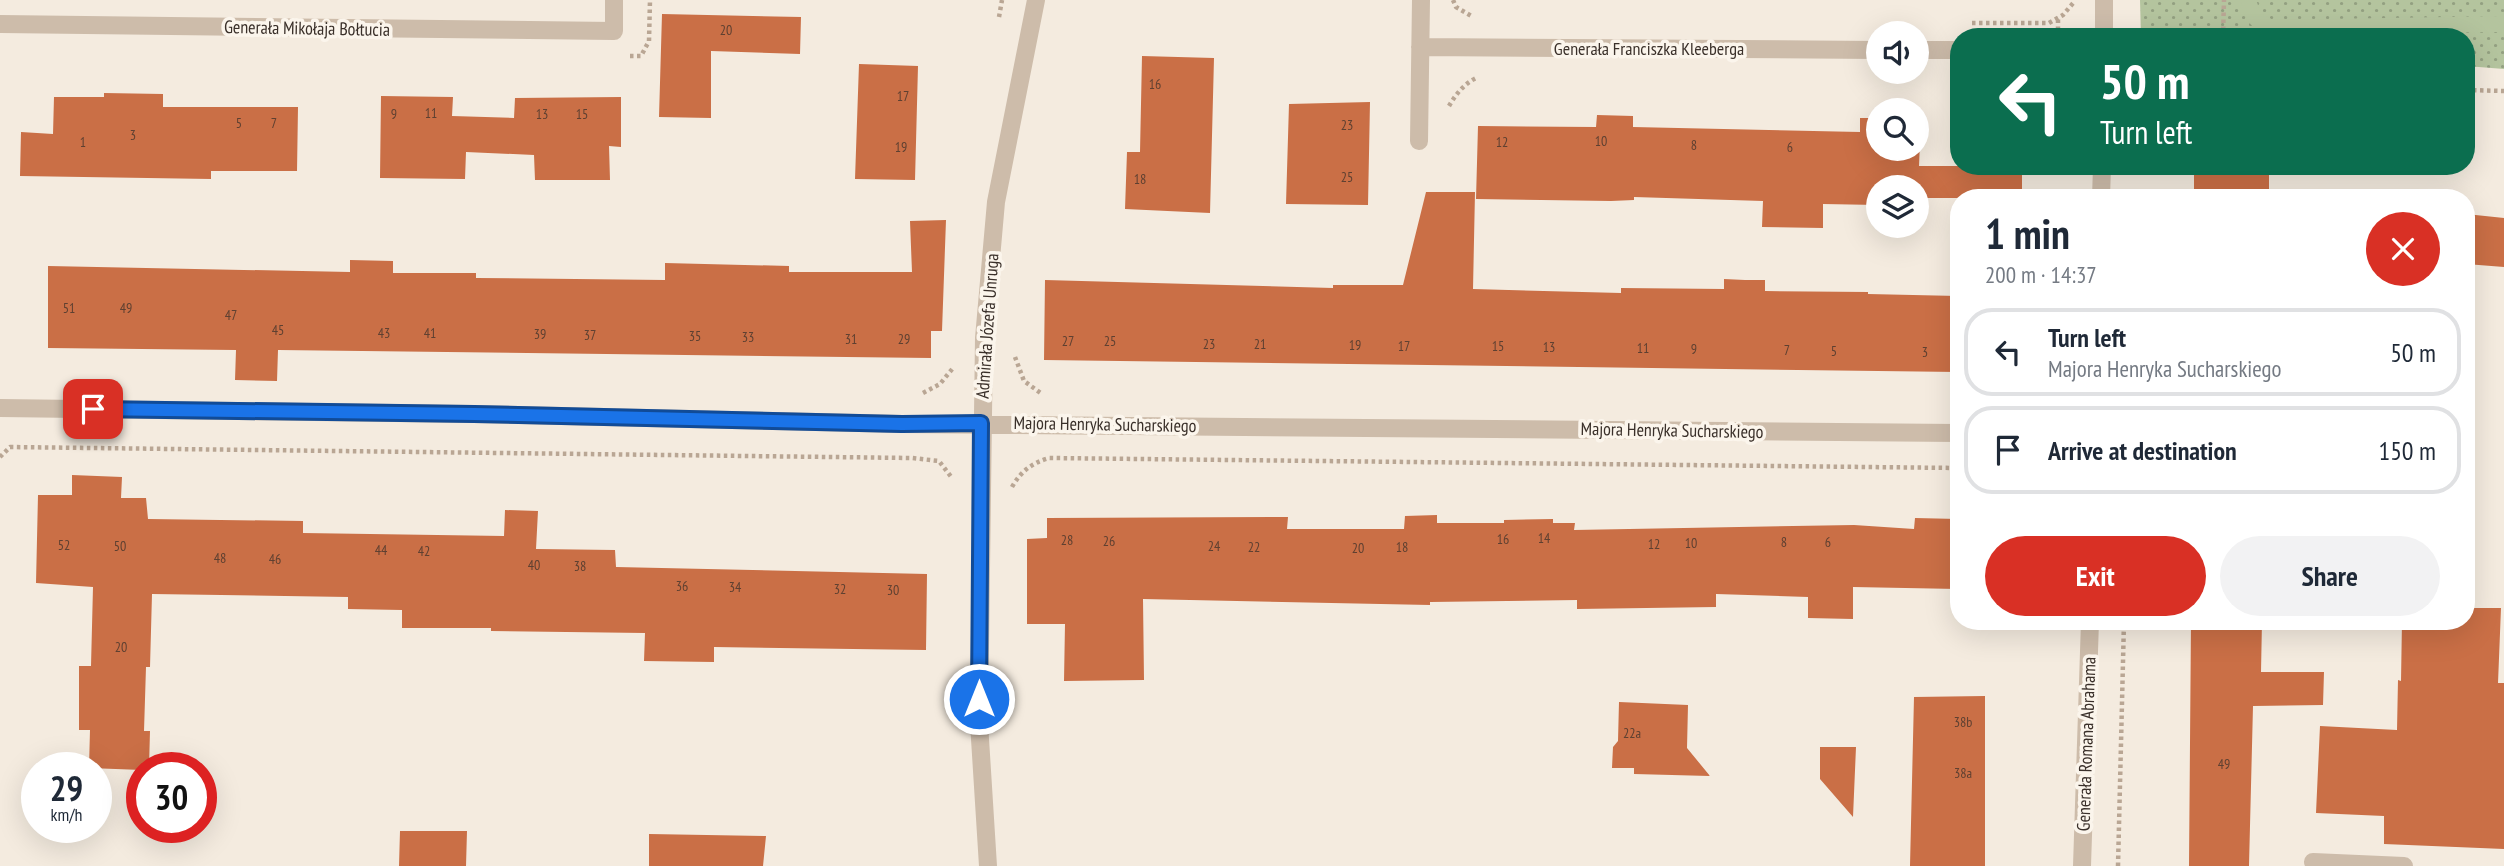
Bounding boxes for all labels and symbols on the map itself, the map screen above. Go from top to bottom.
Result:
street label: Generała Mikołaja Bołtucia [224,15,390,41]
house number: 20 [720,21,732,39]
street label: Generała Franciszka Kleeberga [1554,37,1744,60]
house number: 16 [1149,75,1161,93]
house number: 17 [897,87,909,105]
house number: 11 [425,104,437,122]
house number: 9 [391,105,397,123]
house number: 13 [536,105,548,123]
house number: 15 [576,105,588,123]
house number: 5 [236,114,242,132]
house number: 7 [271,114,277,132]
house number: 23 [1341,116,1353,134]
house number: 3 [130,126,136,144]
house number: 10 [1595,132,1607,150]
house number: 1 [80,133,86,151]
house number: 12 [1496,133,1508,151]
house number: 8 [1691,136,1697,154]
house number: 19 [895,138,907,156]
house number: 6 [1787,138,1793,156]
house number: 25 [1341,168,1353,186]
house number: 18 [1134,170,1146,188]
street label: Admirała Józefa Unruga [970,253,1004,399]
house number: 51 [63,299,75,317]
house number: 49 [120,299,132,317]
house number: 47 [225,306,237,324]
house number: 45 [272,321,284,339]
house number: 43 [378,324,390,342]
house number: 41 [424,324,436,342]
house number: 39 [534,325,546,343]
house number: 37 [584,326,596,344]
house number: 35 [689,327,701,345]
house number: 33 [742,328,754,346]
house number: 31 [845,330,857,348]
house number: 29 [898,330,910,348]
house number: 27 [1062,332,1074,350]
house number: 25 [1104,332,1116,350]
house number: 23 [1203,335,1215,353]
house number: 21 [1254,335,1266,353]
house number: 19 [1349,336,1361,354]
house number: 17 [1398,337,1410,355]
house number: 15 [1492,337,1504,355]
house number: 13 [1543,338,1555,356]
house number: 11 [1637,339,1649,357]
house number: 9 [1691,340,1697,358]
house number: 7 [1784,341,1790,359]
house number: 5 [1831,342,1837,360]
house number: 3 [1922,343,1928,361]
pin [63,379,123,439]
street label: Majora Henryka Sucharskiego [1013,411,1197,437]
street label: Majora Henryka Sucharskiego [1580,417,1764,443]
house number: 14 [1538,529,1551,547]
house number: 16 [1497,530,1509,548]
house number: 28 [1061,531,1073,549]
house number: 26 [1103,532,1115,550]
house number: 8 [1781,533,1787,551]
house number: 6 [1825,533,1831,551]
house number: 10 [1685,534,1697,552]
house number: 12 [1648,535,1660,553]
house number: 52 [58,536,70,554]
house number: 50 [114,537,126,555]
house number: 24 [1208,537,1221,555]
house number: 22 [1248,538,1260,556]
house number: 18 [1396,538,1408,556]
house number: 20 [1352,539,1364,557]
house number: 44 [375,541,388,559]
house number: 42 [418,542,430,560]
house number: 48 [214,549,226,567]
house number: 46 [269,550,281,568]
house number: 40 [528,556,540,574]
house number: 38 [574,557,586,575]
house number: 36 [676,577,688,595]
house number: 34 [729,578,742,596]
house number: 32 [834,580,846,598]
house number: 30 [887,581,899,599]
house number: 20 [115,638,127,656]
street label: Generała Romana Abrahama [2071,656,2101,832]
position arrow [942,662,1016,736]
house number: 38b [1954,713,1972,731]
house number: 22a [1623,724,1641,742]
speed limit sign: 30 [126,752,217,843]
house number: 49 [2218,755,2230,773]
house number: 38a [1954,764,1972,782]

